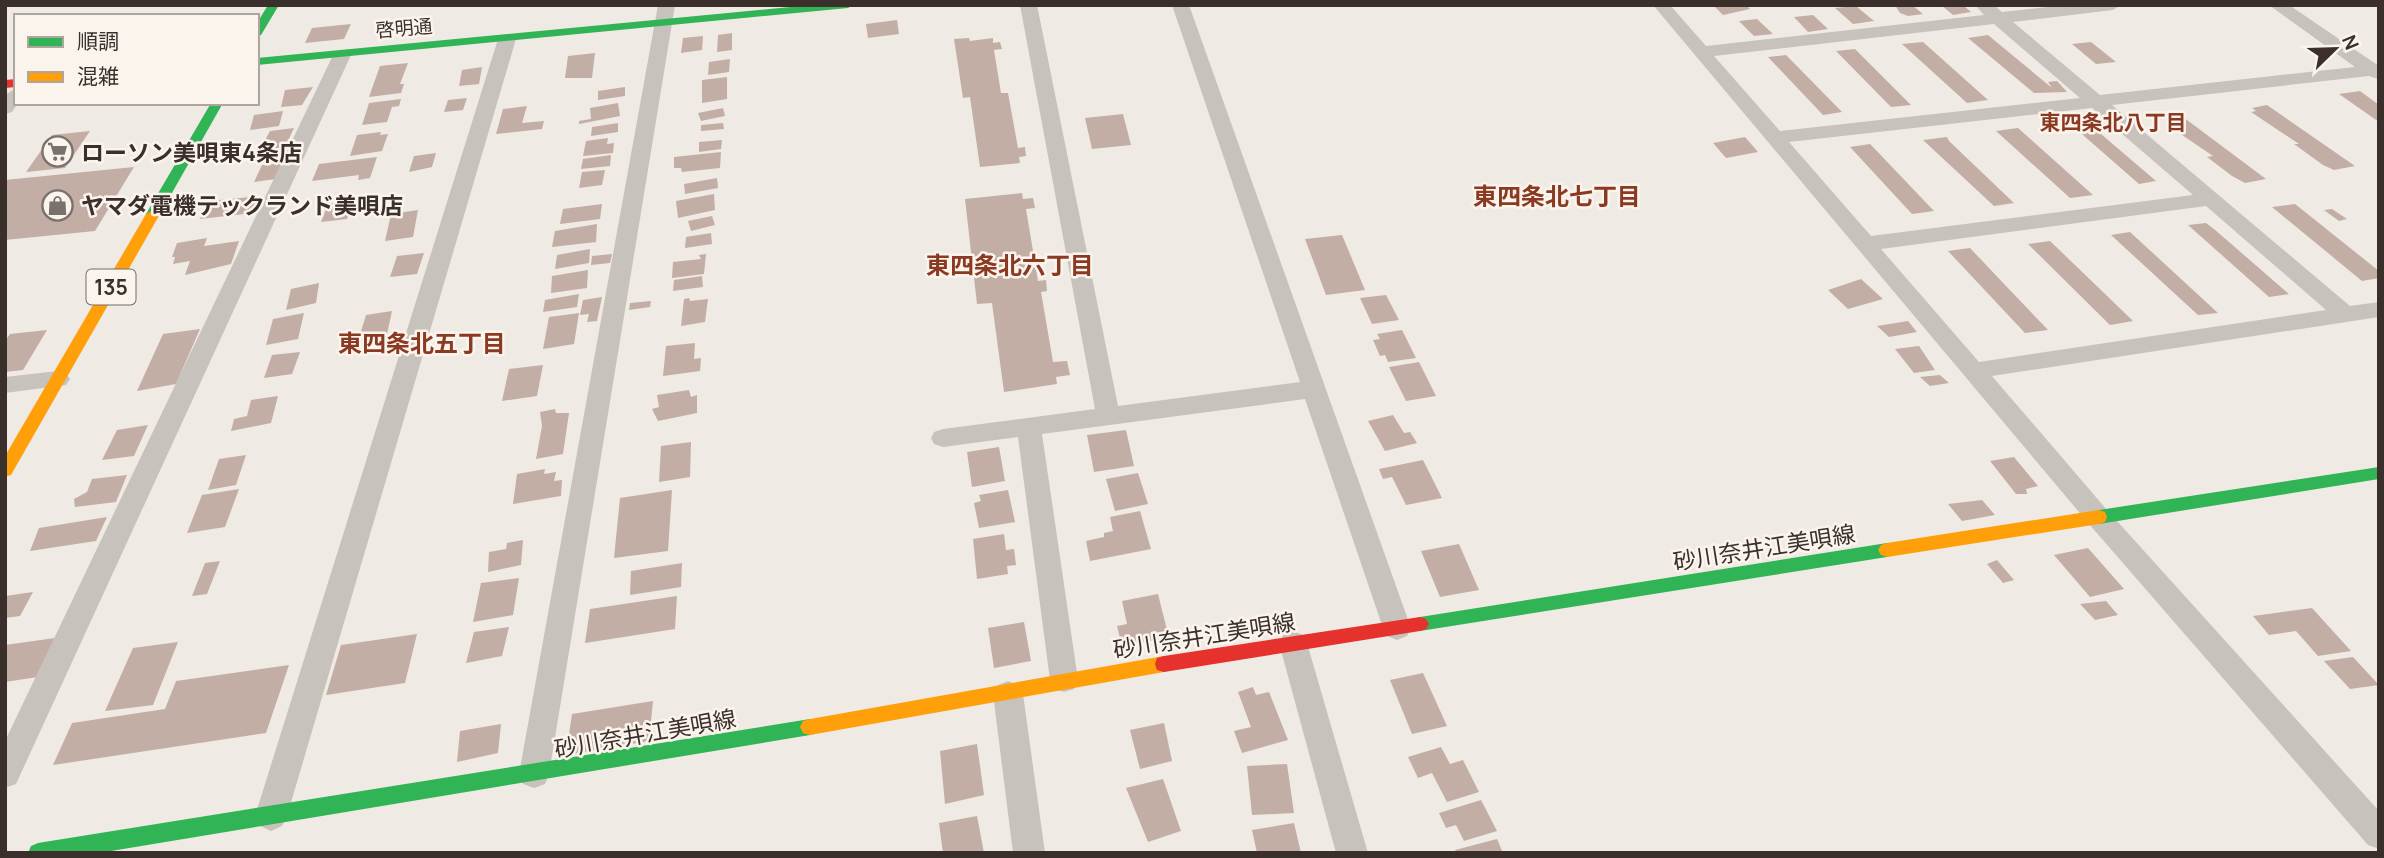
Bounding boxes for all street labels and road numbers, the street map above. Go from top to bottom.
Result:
street label: 啓明通 [374,13,434,43]
road number: 135 [86,270,136,304]
street label: 砂川奈井江美唄線 [1671,517,1857,577]
street label: 砂川奈井江美唄線 [1111,605,1297,665]
street label: 砂川奈井江美唄線 [552,701,738,765]

